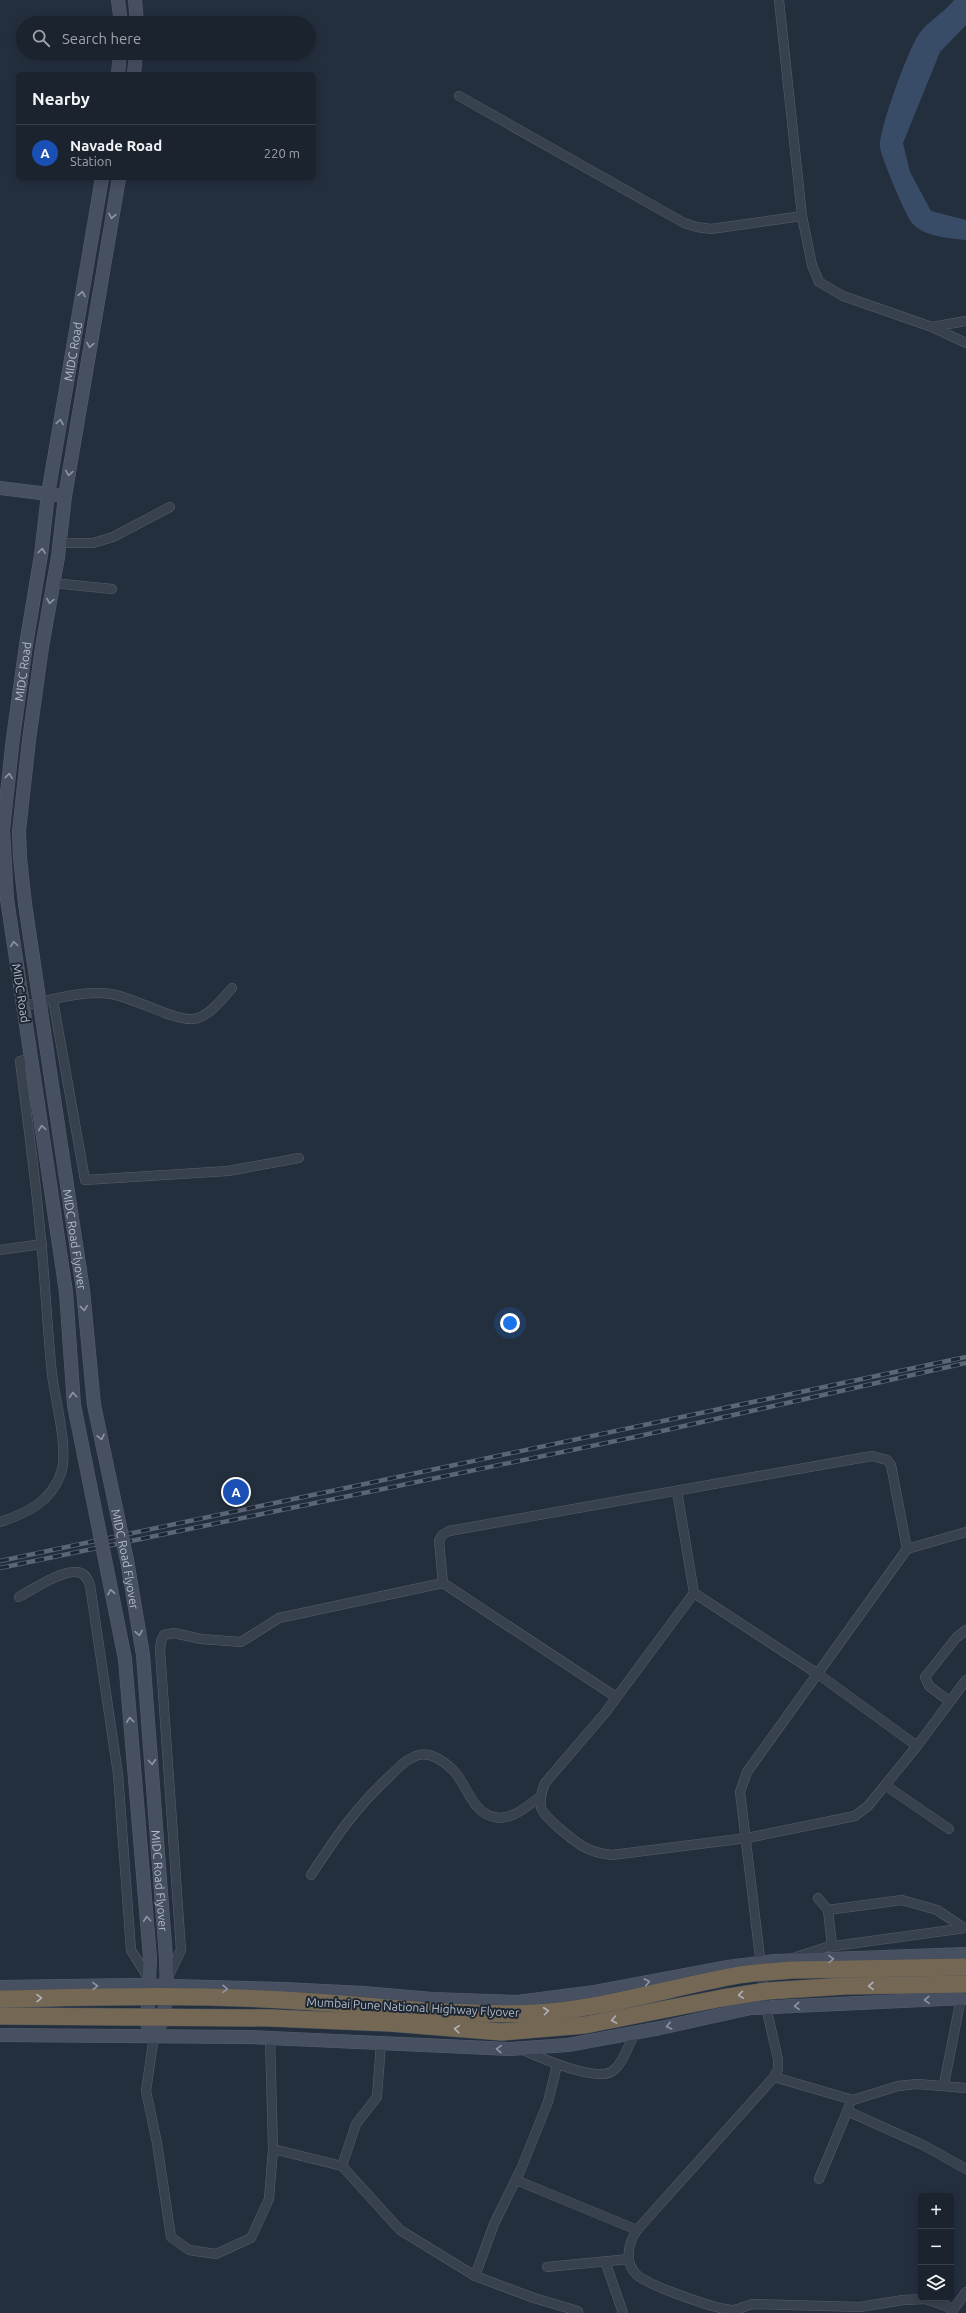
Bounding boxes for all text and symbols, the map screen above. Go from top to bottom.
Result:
search box [16,16,316,60]
icon: search [30,27,52,49]
text: Search here [62,30,141,47]
text: Nearby [32,89,90,108]
text: Navade Road [70,137,162,154]
text: A [40,146,50,160]
text: 220 m [264,146,300,160]
text: Station [70,154,112,168]
one-way arrow [109,213,117,220]
one-way arrow [77,291,86,297]
street label: MIDC Road [61,321,84,382]
one-way arrow [86,341,95,348]
one-way arrow [55,419,64,425]
one-way arrow [65,470,73,476]
one-way arrow [37,548,46,554]
one-way arrow [46,598,55,604]
street label: MIDC Road [12,641,33,702]
one-way arrow [4,773,13,779]
one-way arrow [10,941,19,947]
street label: MIDC Road [10,962,32,1024]
one-way arrow [38,1125,47,1131]
street label: MIDC Road Flyover [61,1188,89,1291]
one-way arrow [80,1305,89,1311]
your location [500,1313,520,1333]
one-way arrow [69,1392,78,1398]
one-way arrow [96,1434,104,1440]
pin: A [223,1477,249,1507]
street label: MIDC Road Flyover [110,1508,142,1610]
one-way arrow [107,1588,116,1595]
one-way arrow [135,1630,143,1636]
one-way arrow [126,1717,135,1723]
one-way arrow [148,1759,157,1765]
street label: MIDC Road Flyover [150,1829,170,1932]
one-way arrow [143,1916,152,1922]
one-way arrow [828,1955,834,1964]
one-way arrow [644,1979,650,1987]
one-way arrow [92,1982,98,1990]
one-way arrow [868,1982,874,1990]
one-way arrow [222,1984,228,1993]
one-way arrow [738,1990,745,1999]
one-way arrow [36,1994,42,2003]
street label: Mumbai Pune National Highway Flyover [306,1995,520,2019]
one-way arrow [924,1995,930,2004]
one-way arrow [794,2001,800,2010]
one-way arrow [543,2007,549,2016]
one-way arrow [611,2015,617,2024]
one-way arrow [666,2021,672,2029]
one-way arrow [454,2025,460,2034]
one-way arrow [496,2045,502,2053]
map controls [918,2193,954,2301]
button: + [918,2193,954,2229]
button: − [918,2229,954,2265]
button: layers [918,2265,954,2301]

